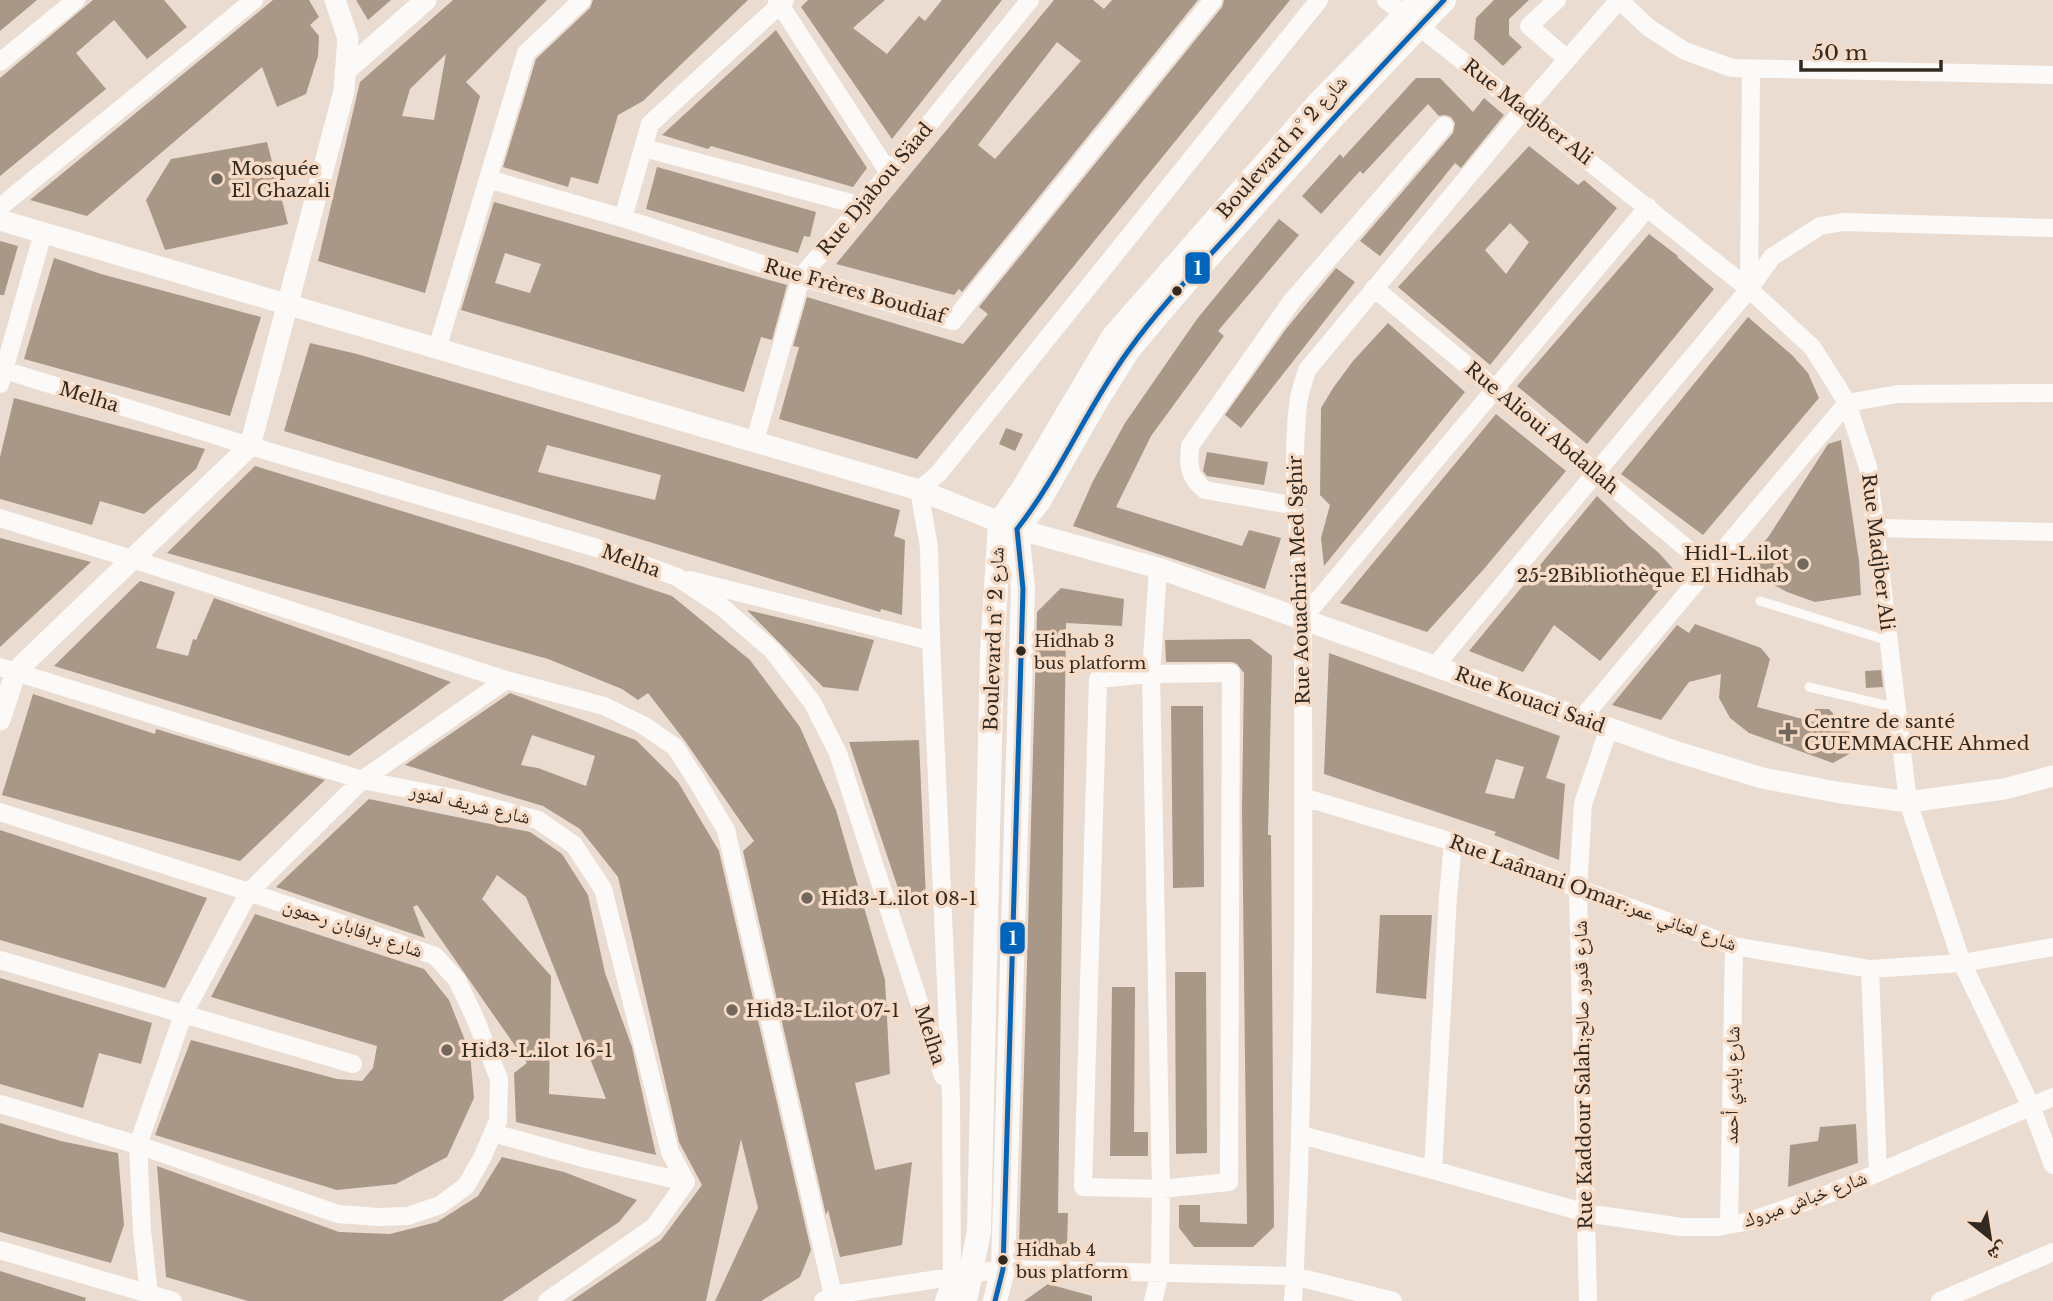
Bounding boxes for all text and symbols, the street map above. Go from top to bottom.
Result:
scale bar [1801,28,1941,72]
text: 50 m [1812,40,1868,66]
street label: Rue Madjber Ali [1459,54,1598,170]
street label: Boulevard n° شارع 2 [1212,71,1352,223]
street label: Rue Djabou Säad [813,118,937,260]
place label: Mosquée El Ghazali [231,157,331,202]
marker: Mosquée El Ghazali [209,171,225,187]
line badge: 1 [1184,251,1211,285]
street label: Rue Frères Boudiaf [762,254,950,328]
text: 1 [1194,257,1202,280]
unlabelled marker [1170,284,1184,298]
street label: Rue Alioui Abdallah [1461,357,1623,499]
street label: Melha [57,377,122,417]
street label: Rue Aouachria Med Sghir [1283,455,1315,705]
street label: Rue Madjber Ali [1857,472,1899,632]
street label: Melha [598,540,664,582]
place label: Hid1-L.ilot 25-2Bibliothèque El Hidhab [1517,542,1790,587]
street label: Boulevard n° شارع 2 [979,547,1009,731]
marker: Hid1-L.ilot 25-2Bibliothèque El Hidhab [1795,556,1811,572]
place label: Hidhab 3 bus platform [1033,631,1146,674]
marker: Hidhab 3 bus platform [1014,644,1028,658]
street label: Rue Kouaci Said [1452,662,1608,738]
place label: Centre de santé GUEMMACHE Ahmed [1804,710,2030,755]
marker: Centre de santé GUEMMACHE Ahmed [1778,722,1798,742]
street label: شارع شريف لمنور [407,779,532,829]
street label: Rue Laânani Omar;شارع لعناني عمر [1445,830,1740,959]
place label: Hid3-L.ilot 08-1 [821,887,977,910]
marker: Hid3-L.ilot 08-1 [799,890,815,906]
street label: شارع برافابان رحمون [280,893,426,963]
street label: Rue Kaddour Salah;شارع قدور صالح [1569,920,1598,1230]
line badge: 1 [999,921,1026,955]
text: 1 [1009,927,1017,950]
place label: Hid3-L.ilot 07-1 [746,999,900,1022]
marker: Hid3-L.ilot 07-1 [724,1002,740,1018]
street label: Melha [910,1002,950,1068]
street label: شارع بايدي أحمد [1719,1026,1748,1144]
place label: Hid3-L.ilot 16-1 [461,1039,613,1062]
marker: Hid3-L.ilot 16-1 [439,1042,455,1058]
street label: شارع خباش مبروك [1740,1166,1870,1232]
north arrow [1955,1203,2025,1273]
text: ش [1984,1237,2013,1267]
place label: Hidhab 4 bus platform [1015,1240,1128,1283]
marker: Hidhab 4 bus platform [996,1253,1010,1267]

